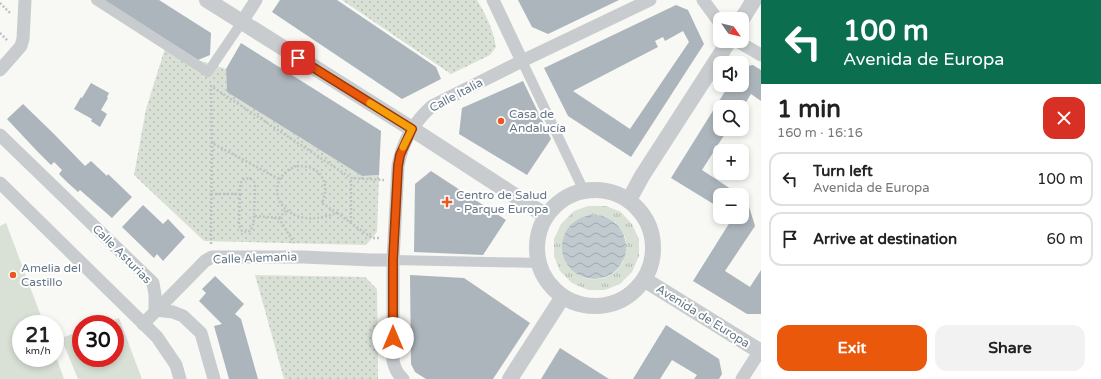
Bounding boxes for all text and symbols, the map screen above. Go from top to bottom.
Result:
north arrow [713,12,749,48]
map controls [713,12,749,224]
text: 100 m [843,14,929,48]
icon: left [777,16,829,68]
pin [281,41,315,75]
icon: arrive [287,47,309,69]
text: Avenida de Europa [843,48,1004,70]
button: sound [713,56,749,92]
street label: Calle Italia [427,75,485,115]
text: 1 min [777,95,841,124]
button: close [1043,97,1085,139]
button: search [713,100,749,136]
place label: Casa de Andalucía [509,107,566,135]
marker: Casa de Andalucía [496,116,506,126]
text: 160 m · 16:16 [777,125,863,141]
button: + [713,144,749,180]
text: Turn left [813,162,873,180]
icon: left [779,168,801,190]
text: 100 m [1037,170,1083,188]
text: Avenida de Europa [813,180,930,196]
place label: Centro de Salud - Parque Europa [456,188,549,216]
button: − [713,188,749,224]
marker: Centro de Salud - Parque Europa [441,196,453,208]
street label: Calle Asturias [90,222,155,287]
icon: arrive [779,228,801,250]
text: Arrive at destination [813,230,957,248]
text: 60 m [1046,230,1083,248]
street label: Calle Alemania [213,250,297,266]
place label: Amelia del Castillo [21,261,81,289]
marker: Amelia del Castillo [8,270,18,280]
street label: Avenida de Europa [654,282,752,350]
speed limit sign: 30 [72,315,124,367]
position arrow [372,317,414,359]
text: 21 [25,324,51,348]
button: Exit [777,325,927,371]
button: Share [935,325,1085,371]
text: km/h [25,345,51,357]

